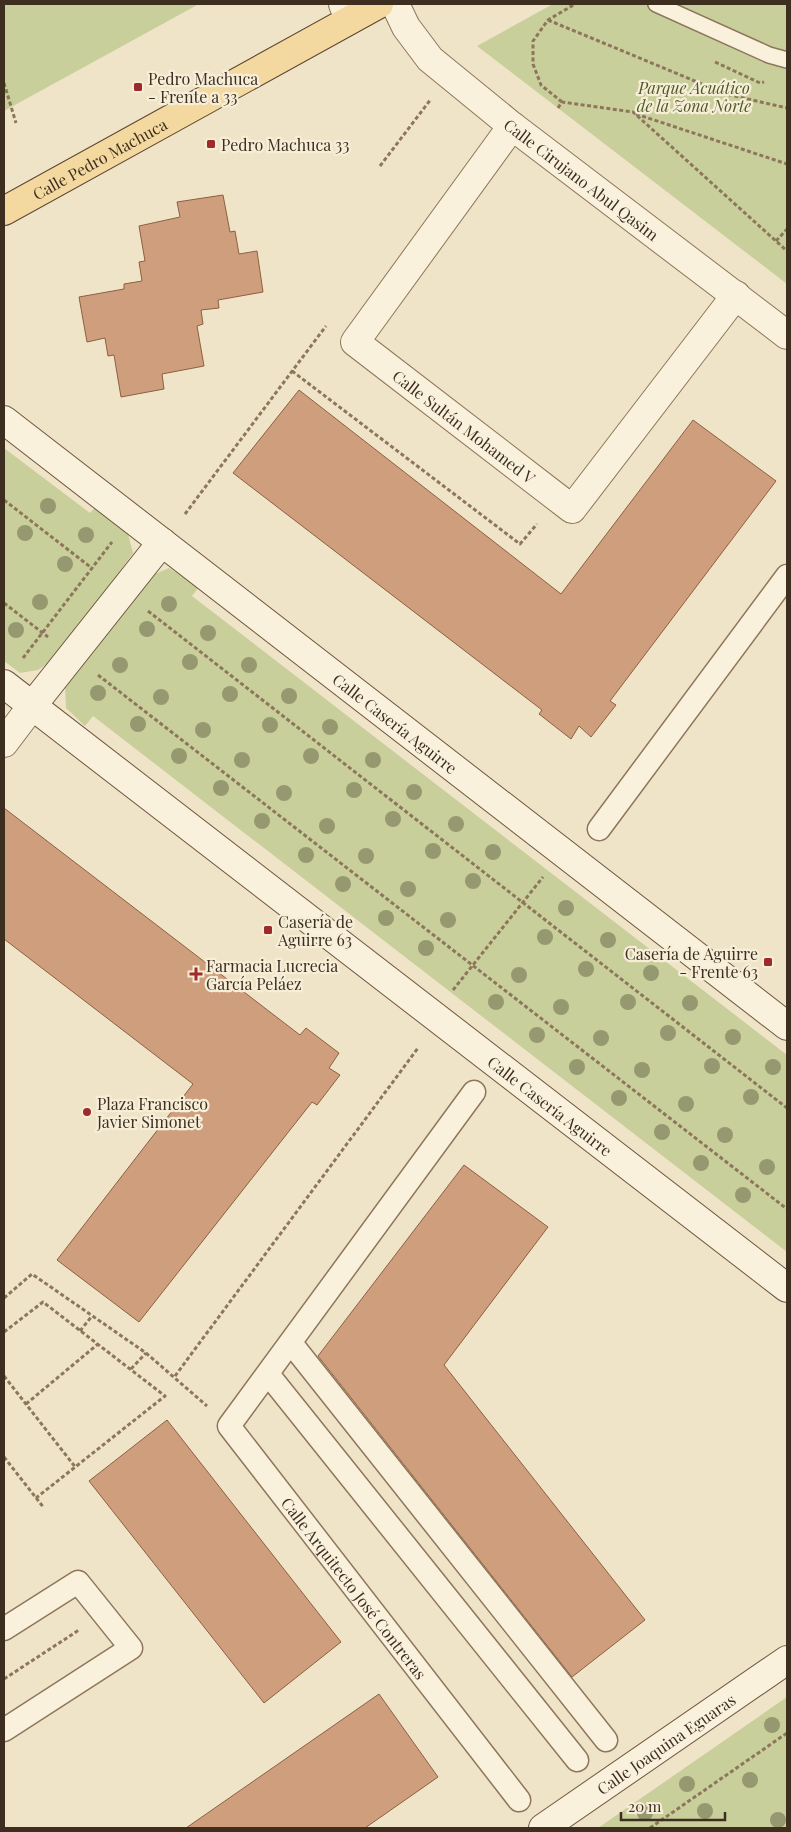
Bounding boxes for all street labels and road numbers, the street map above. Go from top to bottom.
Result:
street label: Calle Pedro Machuca [29,113,170,204]
street label: Calle Cirujano Abul Qasim [500,113,663,245]
street label: Calle Sultán Mohamed V [389,365,541,488]
street label: Calle Casería Aguirre [329,668,462,778]
street label: Calle Casería Aguirre [484,1051,617,1160]
street label: Calle Arquitecto José Contreras [277,1493,432,1683]
street label: Calle Joaquina Eguaras [592,1688,739,1799]

